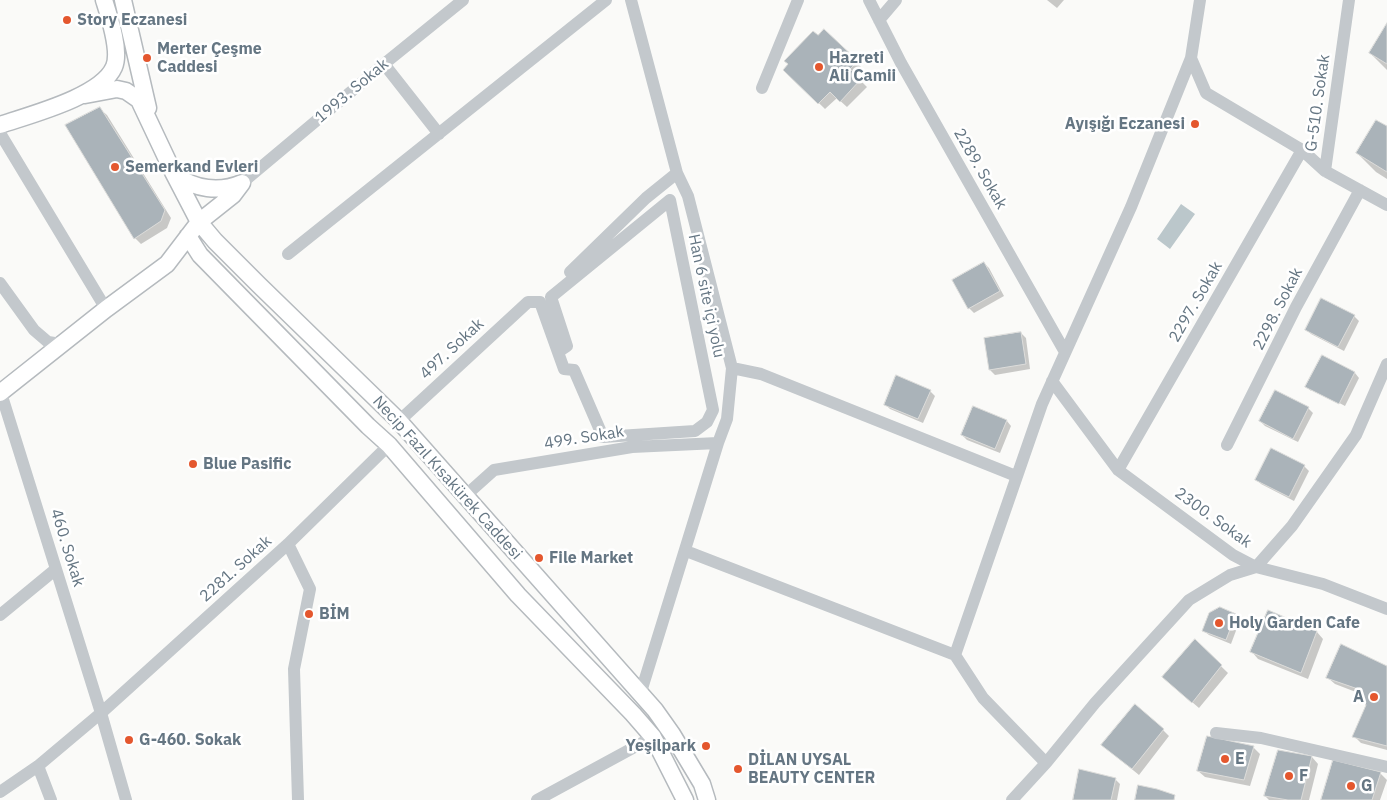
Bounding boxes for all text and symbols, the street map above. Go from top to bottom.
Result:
place label: Story Eczanesi [77,10,187,30]
marker: Story Eczanesi [61,14,73,26]
place label: Merter Çeşme Caddesi [157,39,262,77]
place label: Hazreti Ali Camii [829,48,896,86]
marker: Merter Çeşme Caddesi [141,52,153,64]
street label: G-510. Sokak [1302,53,1334,153]
street label: 1993. Sokak [311,55,393,127]
marker: Hazreti Ali Camii [813,61,825,73]
place label: Ayışığı Eczanesi [1065,114,1185,134]
marker: Ayışığı Eczanesi [1189,118,1201,130]
street label: 2289. Sokak [949,125,1011,213]
place label: Semerkand Evleri [125,157,258,177]
marker: Semerkand Evleri [109,161,121,173]
street label: Han 6 site içi yolu [683,232,729,360]
street label: 2297. Sokak [1165,258,1227,346]
street label: 2298. Sokak [1249,264,1307,354]
street label: 497. Sokak [416,315,488,383]
street label: Necip Fazıl Kısakürek Caddesi [368,392,526,564]
street label: 499. Sokak [543,422,625,454]
place label: Blue Pasific [203,454,291,474]
marker: Blue Pasific [187,458,199,470]
street label: 2300. Sokak [1171,484,1255,552]
street label: 460. Sokak [46,507,88,589]
street label: 2281. Sokak [196,532,276,606]
place label: File Market [549,548,633,568]
marker: File Market [533,552,545,564]
place label: BİM [319,604,350,624]
marker: BİM [303,608,315,620]
place label: Holy Garden Cafe [1229,613,1360,633]
marker: Holy Garden Cafe [1213,617,1225,629]
place label: A [1353,687,1364,707]
marker: A [1368,691,1380,703]
place label: G-460. Sokak [139,730,241,750]
marker: G-460. Sokak [123,734,135,746]
place label: Yeşilpark [626,736,696,756]
marker: Yeşilpark [700,740,712,752]
place label: E [1235,749,1245,769]
place label: DİLAN UYSAL BEAUTY CENTER [748,750,875,788]
marker: E [1219,753,1231,765]
marker: DİLAN UYSAL BEAUTY CENTER [732,763,744,775]
place label: F [1299,766,1308,786]
marker: F [1283,770,1295,782]
place label: G [1361,776,1373,796]
marker: G [1345,780,1357,792]

